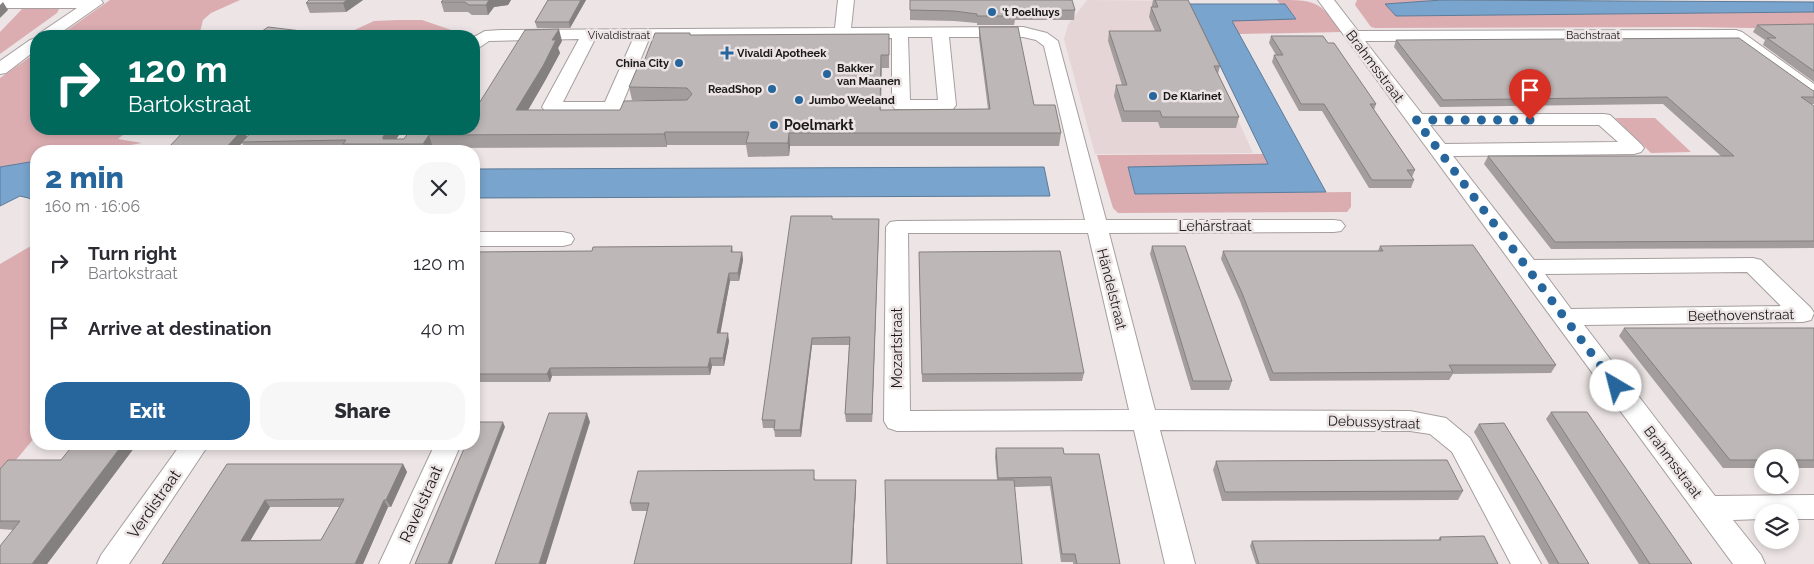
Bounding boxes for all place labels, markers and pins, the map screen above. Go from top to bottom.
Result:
marker: 't Poelhuys [986,6,998,18]
place label: 't Poelhuys [1002,6,1060,19]
marker: Vivaldi Apotheek [721,47,733,59]
place label: Vivaldi Apotheek [737,47,827,60]
place label: China City [616,57,669,70]
marker: China City [673,57,685,69]
place label: Bakker van Maanen [837,62,901,88]
marker: Bakker van Maanen [821,68,833,80]
pin [1509,69,1551,120]
place label: ReadShop [708,83,762,96]
marker: ReadShop [766,83,778,95]
marker: De Klarinet [1147,90,1159,102]
place label: De Klarinet [1163,90,1222,103]
marker: Jumbo Weeland [793,94,805,106]
place label: Jumbo Weeland [809,94,895,107]
place label: Poelmarkt [784,117,854,133]
marker: Poelmarkt [768,119,780,131]

